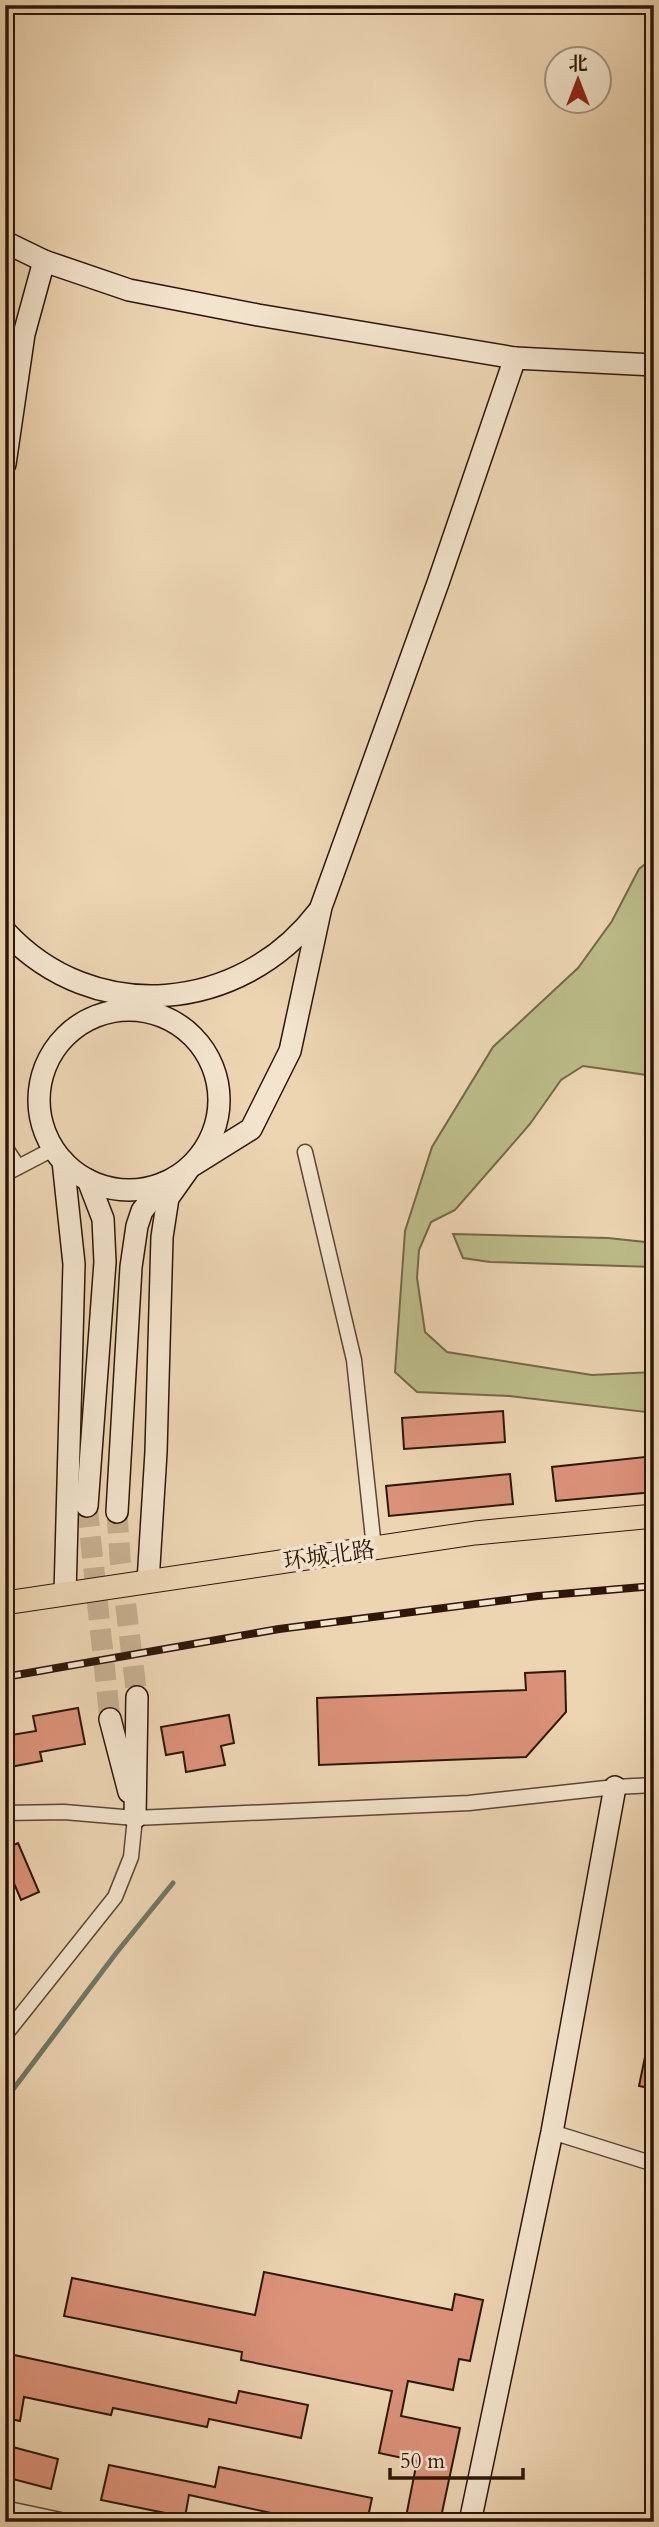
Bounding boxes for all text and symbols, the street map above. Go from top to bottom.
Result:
north arrow [544,46,614,116]
text: 北 [568,51,588,77]
street label: 环城北路 [281,1534,377,1577]
scale bar [390,2436,522,2480]
text: 50 m [400,2447,445,2476]

